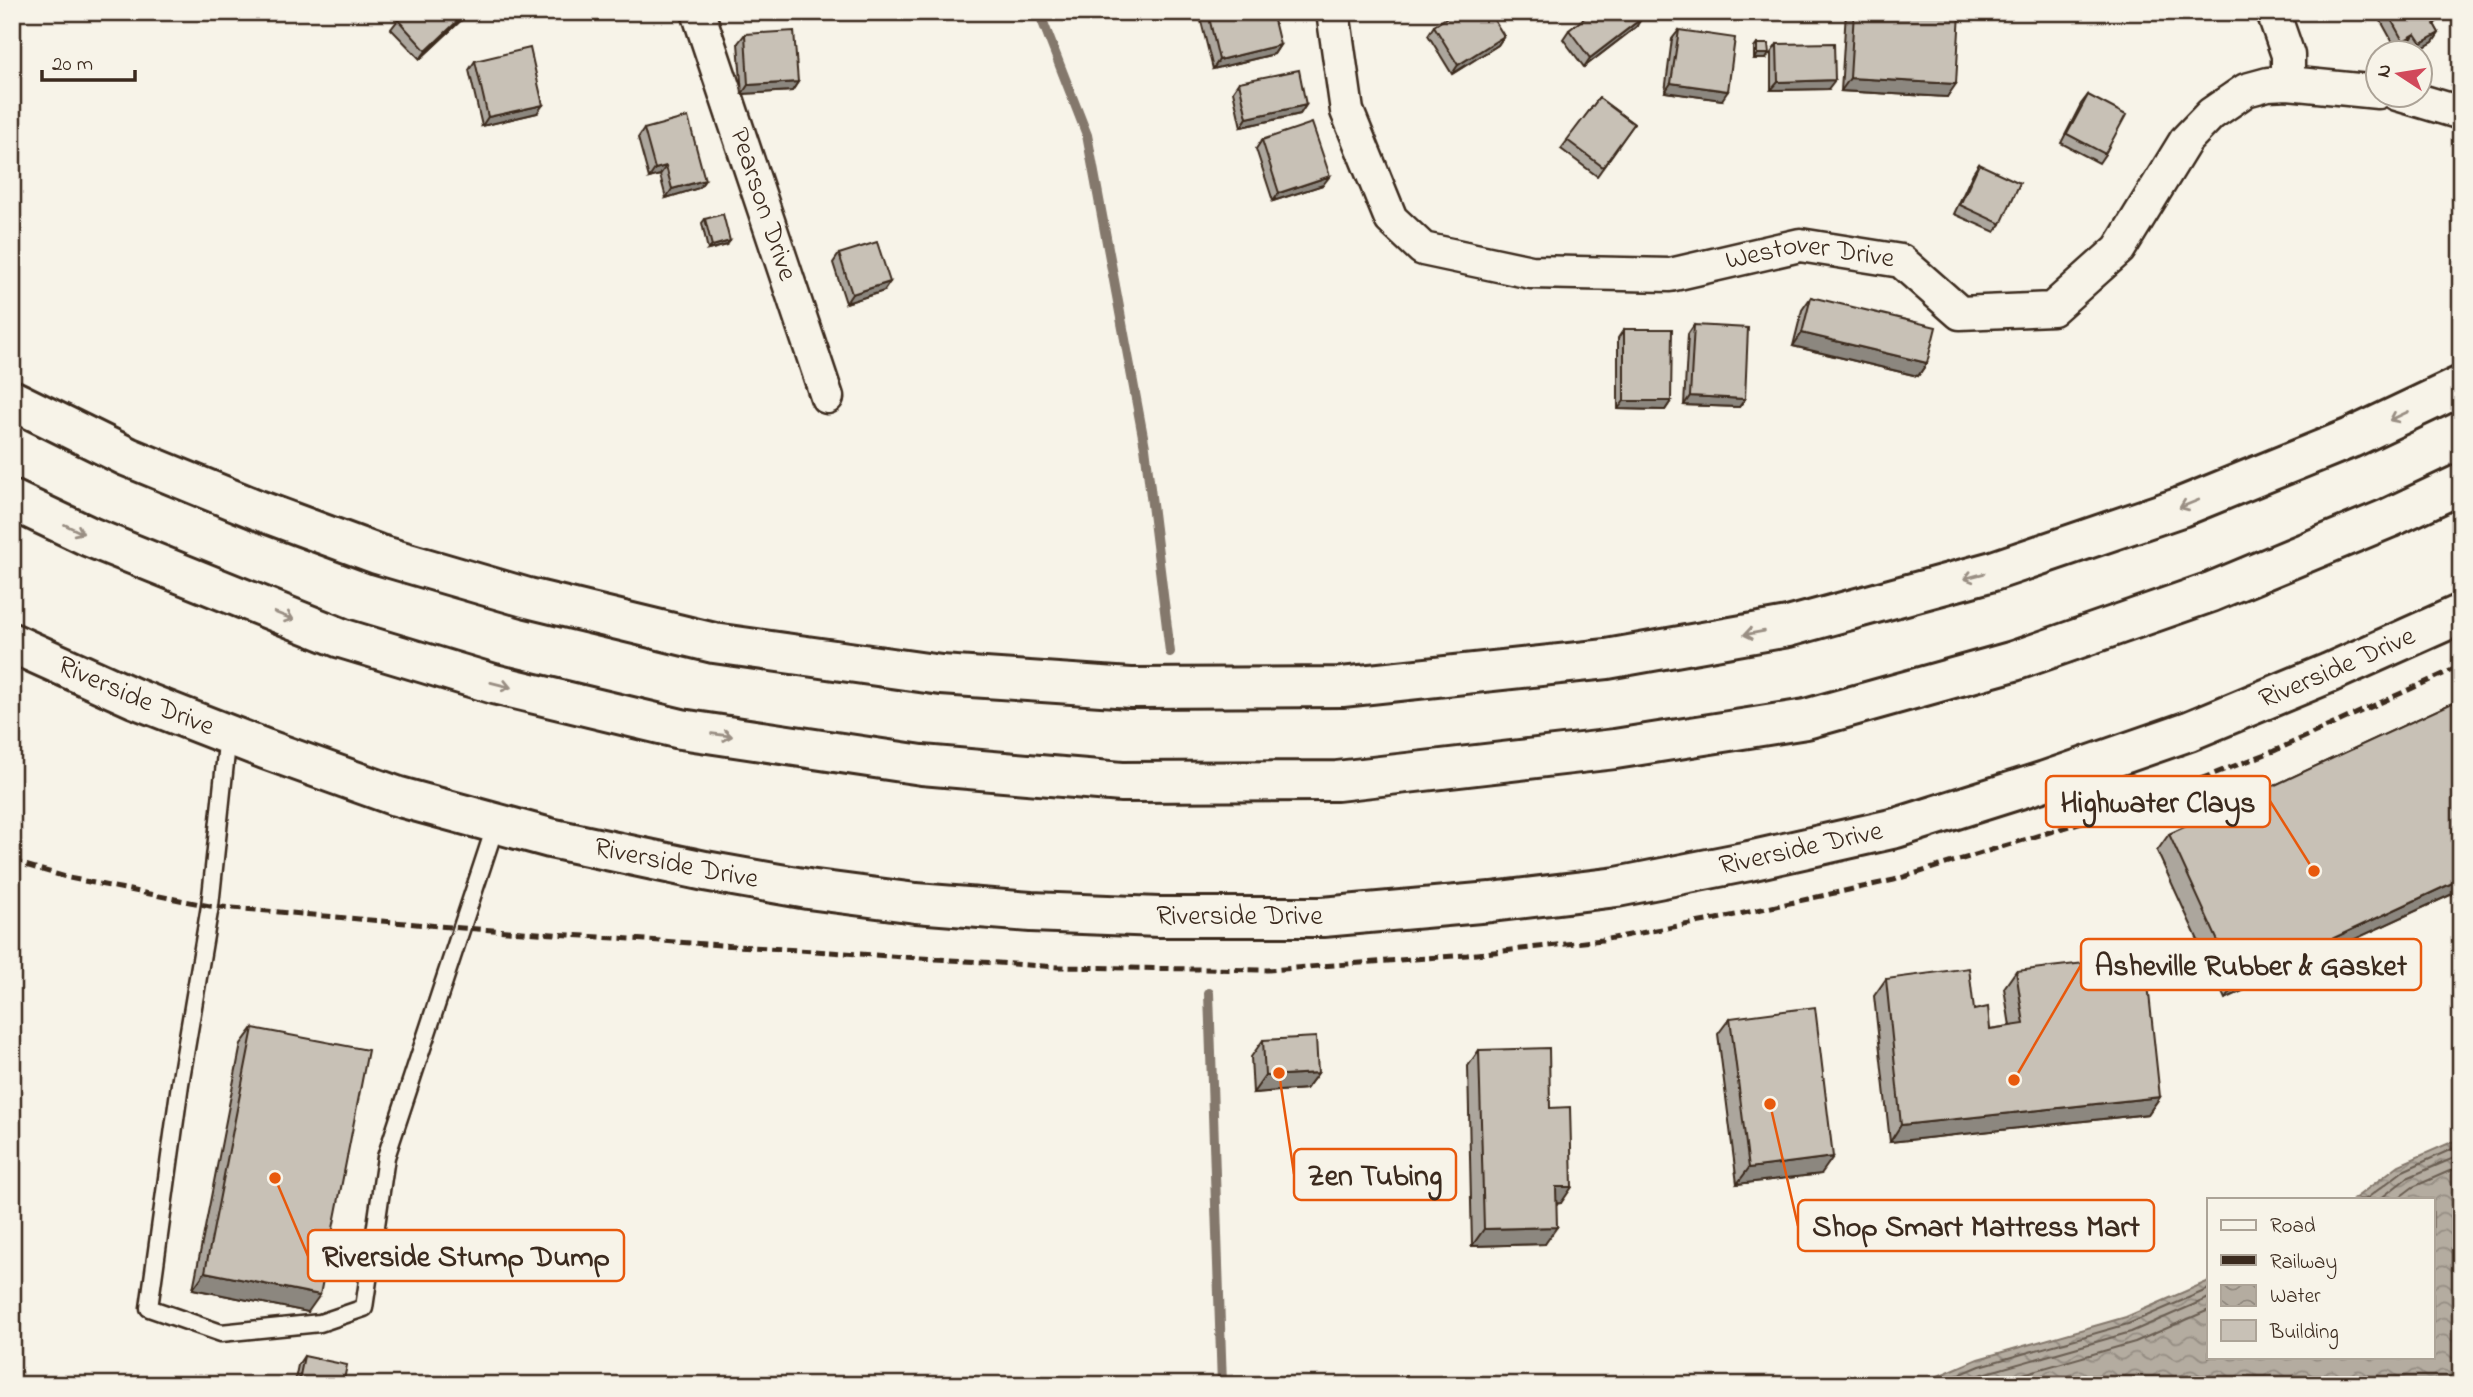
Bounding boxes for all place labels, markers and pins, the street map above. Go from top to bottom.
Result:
callout: Highwater Clays [2046,776,2270,827]
callout: Asheville Rubber & Gasket [2081,939,2421,990]
callout: Zen Tubing [1294,1149,1456,1200]
callout: Shop Smart Mattress Mart [1798,1200,2154,1251]
callout: Riverside Stump Dump [308,1230,624,1281]

